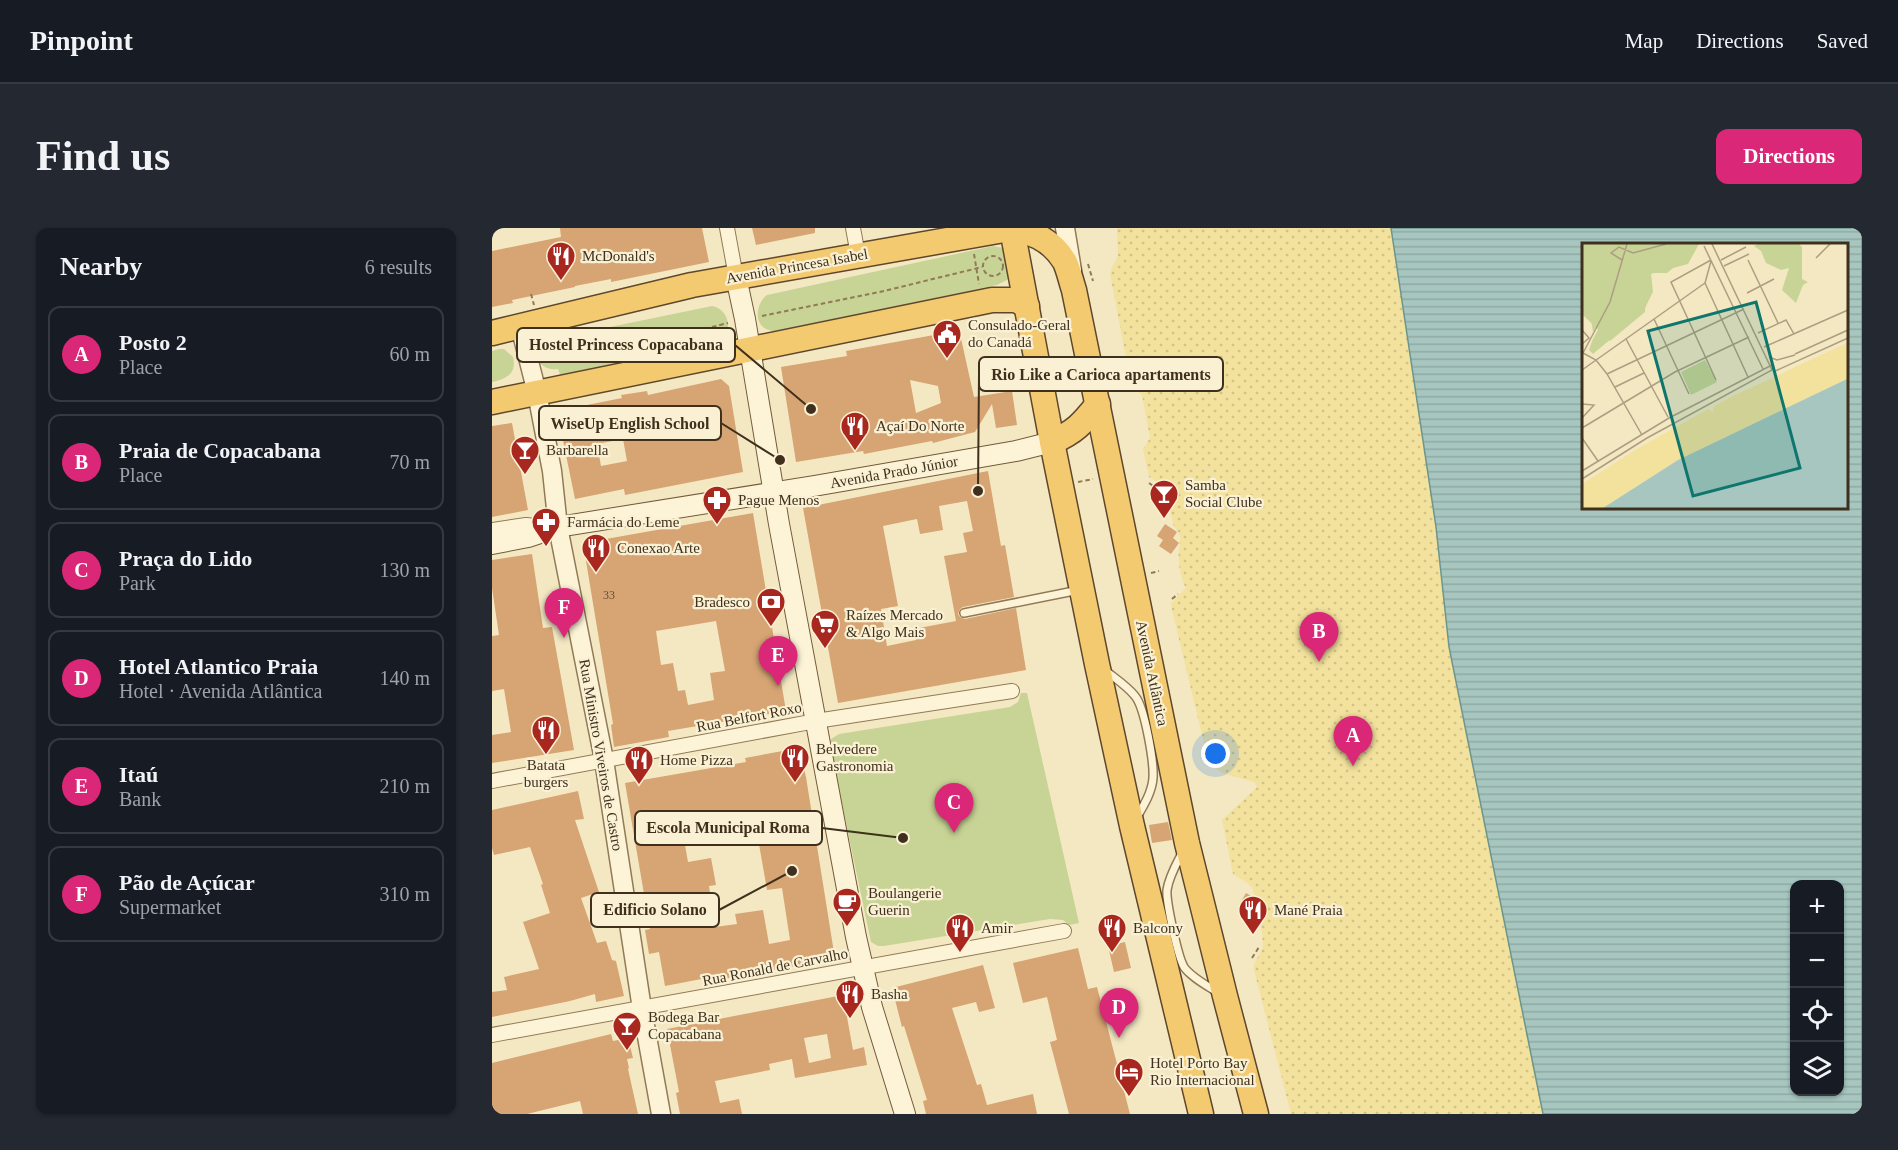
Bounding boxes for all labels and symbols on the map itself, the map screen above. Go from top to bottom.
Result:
restaurant icon: McDonald's [545,240,577,282]
inset map [1582,243,1847,508]
street label: Avenida Princesa Isabel [725,246,869,286]
place label: McDonald's [582,248,655,264]
place label: Consulado-Geral do Canadá [968,317,1070,350]
public building icon: Consulado-Geral do Canadá [931,318,963,360]
callout: Hostel Princess Copacabana [517,328,735,362]
text: Hostel Princess Copacabana [529,336,723,354]
callout: Rio Like a Carioca apartaments [979,357,1223,391]
text: Rio Like a Carioca apartaments [991,366,1211,384]
callout: WiseUp English School [539,406,721,440]
restaurant icon: Açaí Do Norte [839,410,871,452]
text: WiseUp English School [551,415,710,433]
place label: Açaí Do Norte [876,418,965,434]
bar icon: Barbarella [509,434,541,476]
place label: Barbarella [546,442,609,458]
street label: Avenida Prado Júnior [829,453,959,491]
place label: Samba Social Clube [1185,477,1262,510]
bar icon: Samba Social Clube [1148,478,1180,520]
pharmacy icon: Pague Menos [701,484,733,526]
place label: Pague Menos [738,492,819,508]
pharmacy icon: Farmácia do Leme [530,506,562,548]
place label: Farmácia do Leme [567,514,680,530]
restaurant icon: Conexao Arte [580,532,612,574]
place label: Conexao Arte [617,540,700,556]
bank icon: Bradesco [755,586,787,628]
pin: F [544,588,584,638]
house number: 33 [603,588,615,602]
place label: Bradesco [694,594,750,610]
place label: Raízes Mercado & Algo Mais [846,607,943,640]
supermarket icon: Raízes Mercado & Algo Mais [809,608,841,650]
pin: B [1300,612,1338,662]
street label: Avenida Atlântica [1133,619,1171,728]
pin: E [758,636,798,686]
street label: Rua Ministro Viveiros de Castro [576,658,626,852]
street label: Rua Belfort Roxo [695,699,803,735]
restaurant icon: Batata burgers [530,714,562,756]
pin: A [1334,716,1372,766]
your location [1201,739,1230,768]
place label: Belvedere Gastronomia [816,741,894,774]
restaurant icon: Belvedere Gastronomia [779,742,811,784]
restaurant icon: Home Pizza [623,744,655,786]
place label: Home Pizza [660,752,733,768]
place label: Batata burgers [524,757,569,790]
pin: C [934,784,974,833]
callout: Escola Municipal Roma [635,811,822,845]
text: Escola Municipal Roma [646,819,810,837]
place label: Boulangerie Guerin [868,885,942,918]
cafe icon: Boulangerie Guerin [831,886,863,928]
callout: Edificio Solano [591,893,719,927]
restaurant icon: Mané Praia [1237,894,1269,936]
text: Edificio Solano [603,901,707,918]
place label: Mané Praia [1274,902,1343,918]
restaurant icon: Amir [944,912,976,954]
restaurant icon: Balcony [1096,912,1128,954]
place label: Amir [981,920,1013,936]
place label: Balcony [1133,920,1183,936]
street label: Rua Ronald de Carvalho [701,945,849,989]
restaurant icon: Basha [834,978,866,1020]
place label: Basha [871,986,908,1002]
pin: D [1100,988,1138,1038]
place label: Bodega Bar Copacabana [648,1009,722,1042]
bar icon: Bodega Bar Copacabana [611,1010,643,1052]
place label: Hotel Porto Bay Rio Internacional [1150,1055,1255,1088]
hotel icon: Hotel Porto Bay Rio Internacional [1113,1056,1145,1098]

